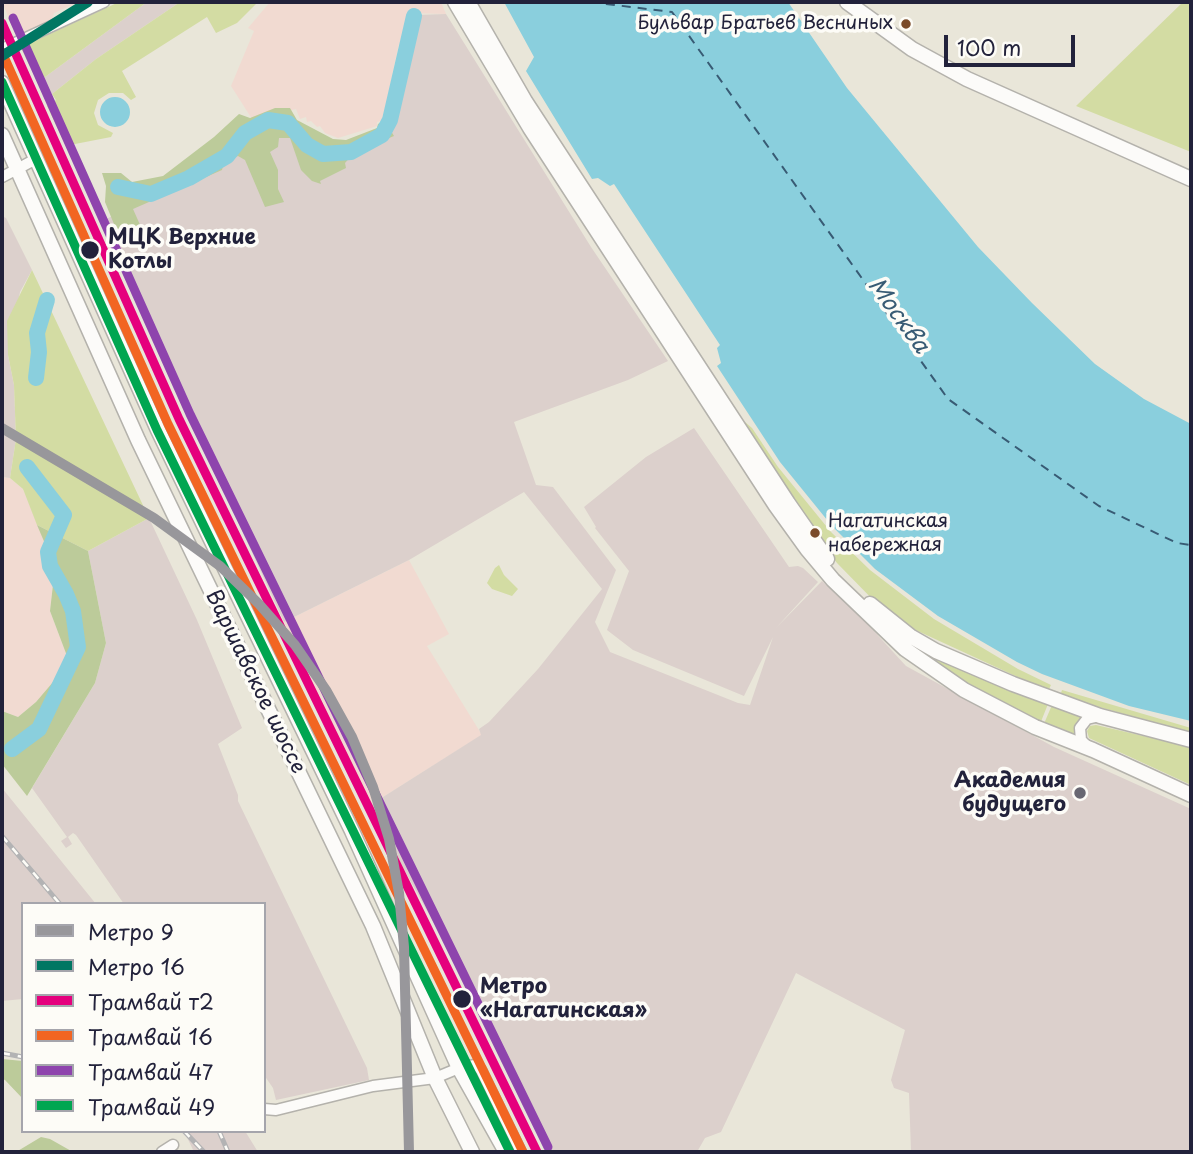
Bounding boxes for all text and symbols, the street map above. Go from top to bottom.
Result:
place label: Бульвар Братьев Весниных [637,13,893,35]
marker: Бульвар Братьев Весниных [899,17,913,31]
scale bar [948,21,1079,65]
text: 100 m [957,31,1021,63]
place label: МЦК Верхние Котлы [108,225,256,275]
marker: МЦК Верхние Котлы [79,239,101,261]
water label: Москва [862,273,934,359]
place label: Нагатинская набережная [828,511,948,555]
marker: Нагатинская набережная [808,526,822,540]
street label: Варшавское шоссе [200,586,310,778]
place label: Академия будущего [954,768,1066,818]
marker: Академия будущего [1072,785,1088,801]
legend [21,902,266,1133]
text: Метро 9 [88,915,174,947]
text: Метро 16 [88,950,185,982]
place label: Метро «Нагатинская» [480,974,647,1024]
text: Трамвай т2 [88,985,214,1017]
marker: Метро «Нагатинская» [451,988,473,1010]
text: Трамвай 16 [88,1020,213,1052]
text: Трамвай 47 [88,1055,213,1087]
text: Трамвай 49 [88,1090,215,1122]

